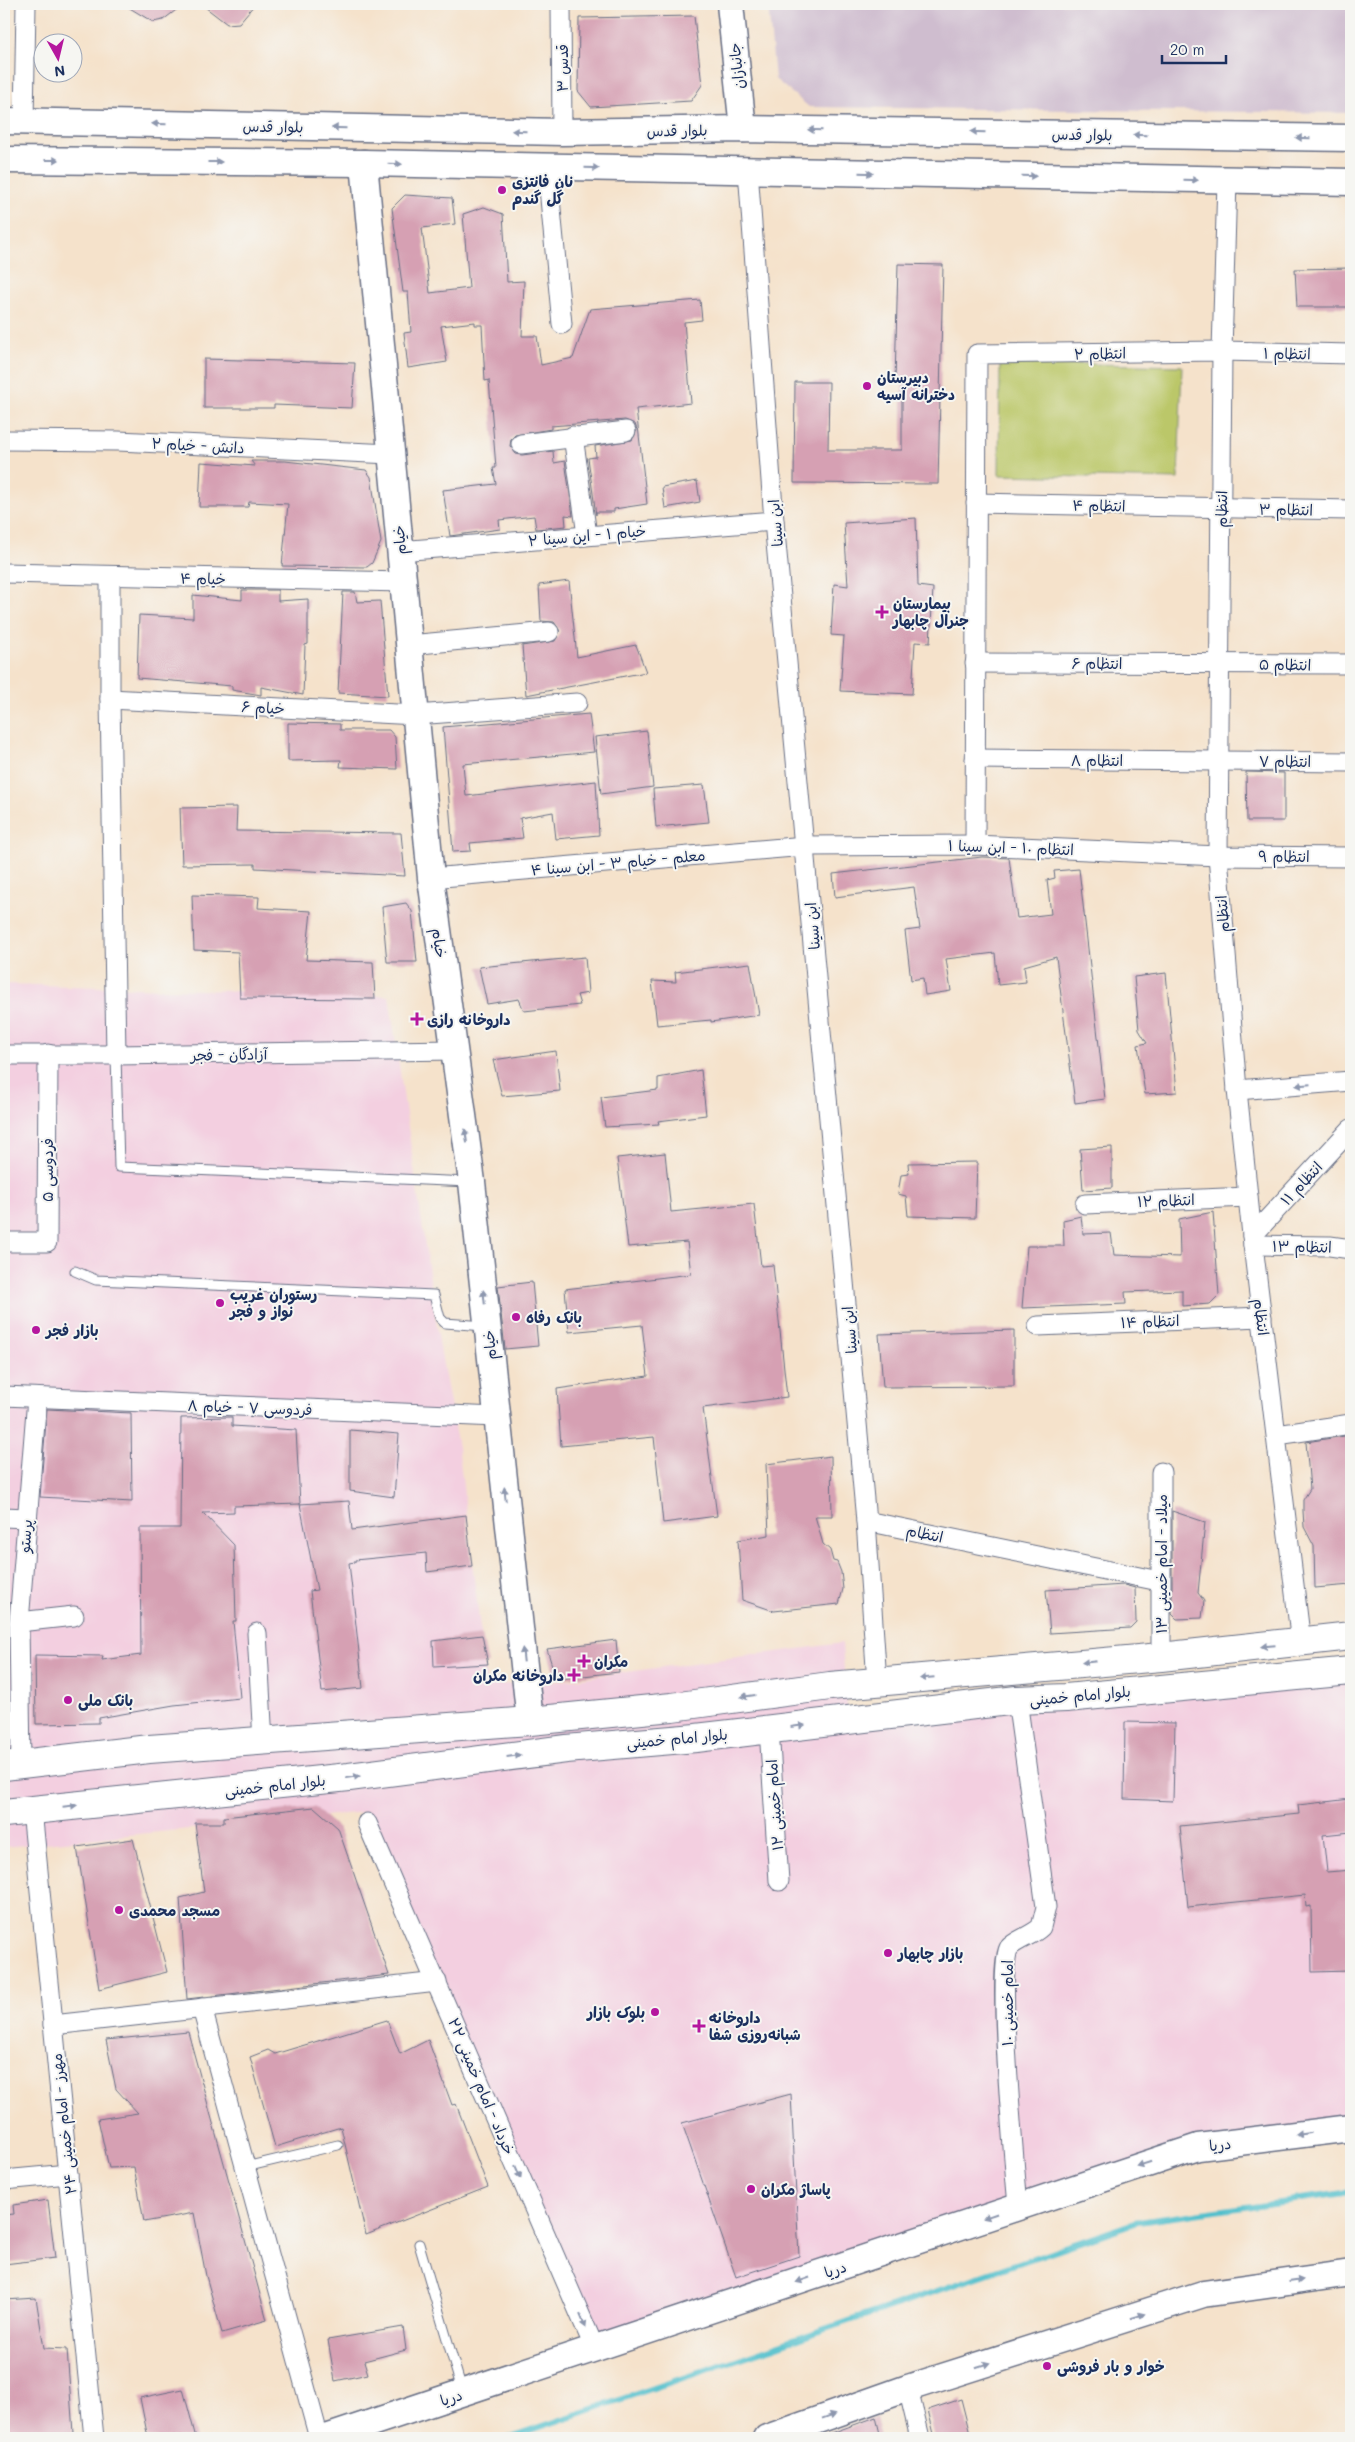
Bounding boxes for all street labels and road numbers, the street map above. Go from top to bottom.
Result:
street label: جانبازان [724,42,748,90]
street label: قدس ۳ [552,44,572,92]
street label: بلوار قدس [242,115,304,137]
street label: بلوار قدس [646,119,708,141]
street label: بلوار قدس [1051,123,1113,145]
street label: انتظام ۲ [1074,343,1126,365]
street label: انتظام ۱ [1263,343,1311,365]
street label: دانش - خیام ۲ [151,433,245,459]
street label: انتظام [1211,490,1233,528]
street label: انتظام ۴ [1072,495,1126,517]
street label: ابن سینا [763,498,787,548]
street label: انتظام ۳ [1259,499,1313,521]
street label: خیام ۱ - این سینا ۲ [527,520,647,552]
street label: خیام [388,524,412,556]
street label: خیام ۴ [180,568,226,590]
street label: انتظام ۶ [1071,653,1123,675]
street label: انتظام ۵ [1259,654,1311,676]
street label: خیام ۶ [241,696,285,720]
street label: انتظام ۸ [1071,750,1123,772]
street label: انتظام ۷ [1259,751,1311,773]
street label: انتظام ۱۰ - ابن سینا ۱ [948,835,1074,861]
street label: معلم - خیام ۳ - ابن سینا ۴ [530,844,706,883]
street label: انتظام ۹ [1258,846,1310,868]
street label: انتظام [1210,894,1236,933]
street label: ابن سینا [800,901,824,951]
street label: خیام [426,927,452,959]
street label: آزادگان - فجر [189,1043,269,1065]
street label: فردوسی ۵ [37,1138,58,1202]
street label: انتظام ۱۱ [1276,1157,1328,1211]
street label: انتظام ۱۲ [1137,1189,1195,1213]
street label: انتظام ۱۳ [1272,1235,1332,1259]
street label: انتظام [1248,1297,1274,1337]
street label: ابن سینا [837,1305,861,1355]
street label: انتظام ۱۴ [1120,1310,1180,1334]
street label: خیام [477,1329,502,1361]
street label: فردوسی ۷ - خیام ۸ [187,1395,313,1421]
street label: میلاد - امام خمینی ۱۳ [1151,1494,1173,1634]
street label: پرستو [14,1518,37,1555]
street label: انتظام [904,1519,945,1549]
street label: بلوار امام خمینی [1029,1681,1132,1711]
street label: بلوار امام خمینی [626,1724,729,1754]
street label: امام خمینی ۱۲ [761,1758,789,1851]
street label: بلوار امام خمینی [223,1770,327,1802]
street label: امام خمینی ۱۰ [997,1960,1019,2046]
street label: خرداد - امام خمینی ۲۲ [442,2015,520,2158]
street label: مهرز - امام خمینی ۲۴ [46,2052,82,2196]
street label: دریا [1208,2133,1232,2155]
street label: دریا [821,2256,849,2282]
street label: دریا [437,2384,465,2410]

